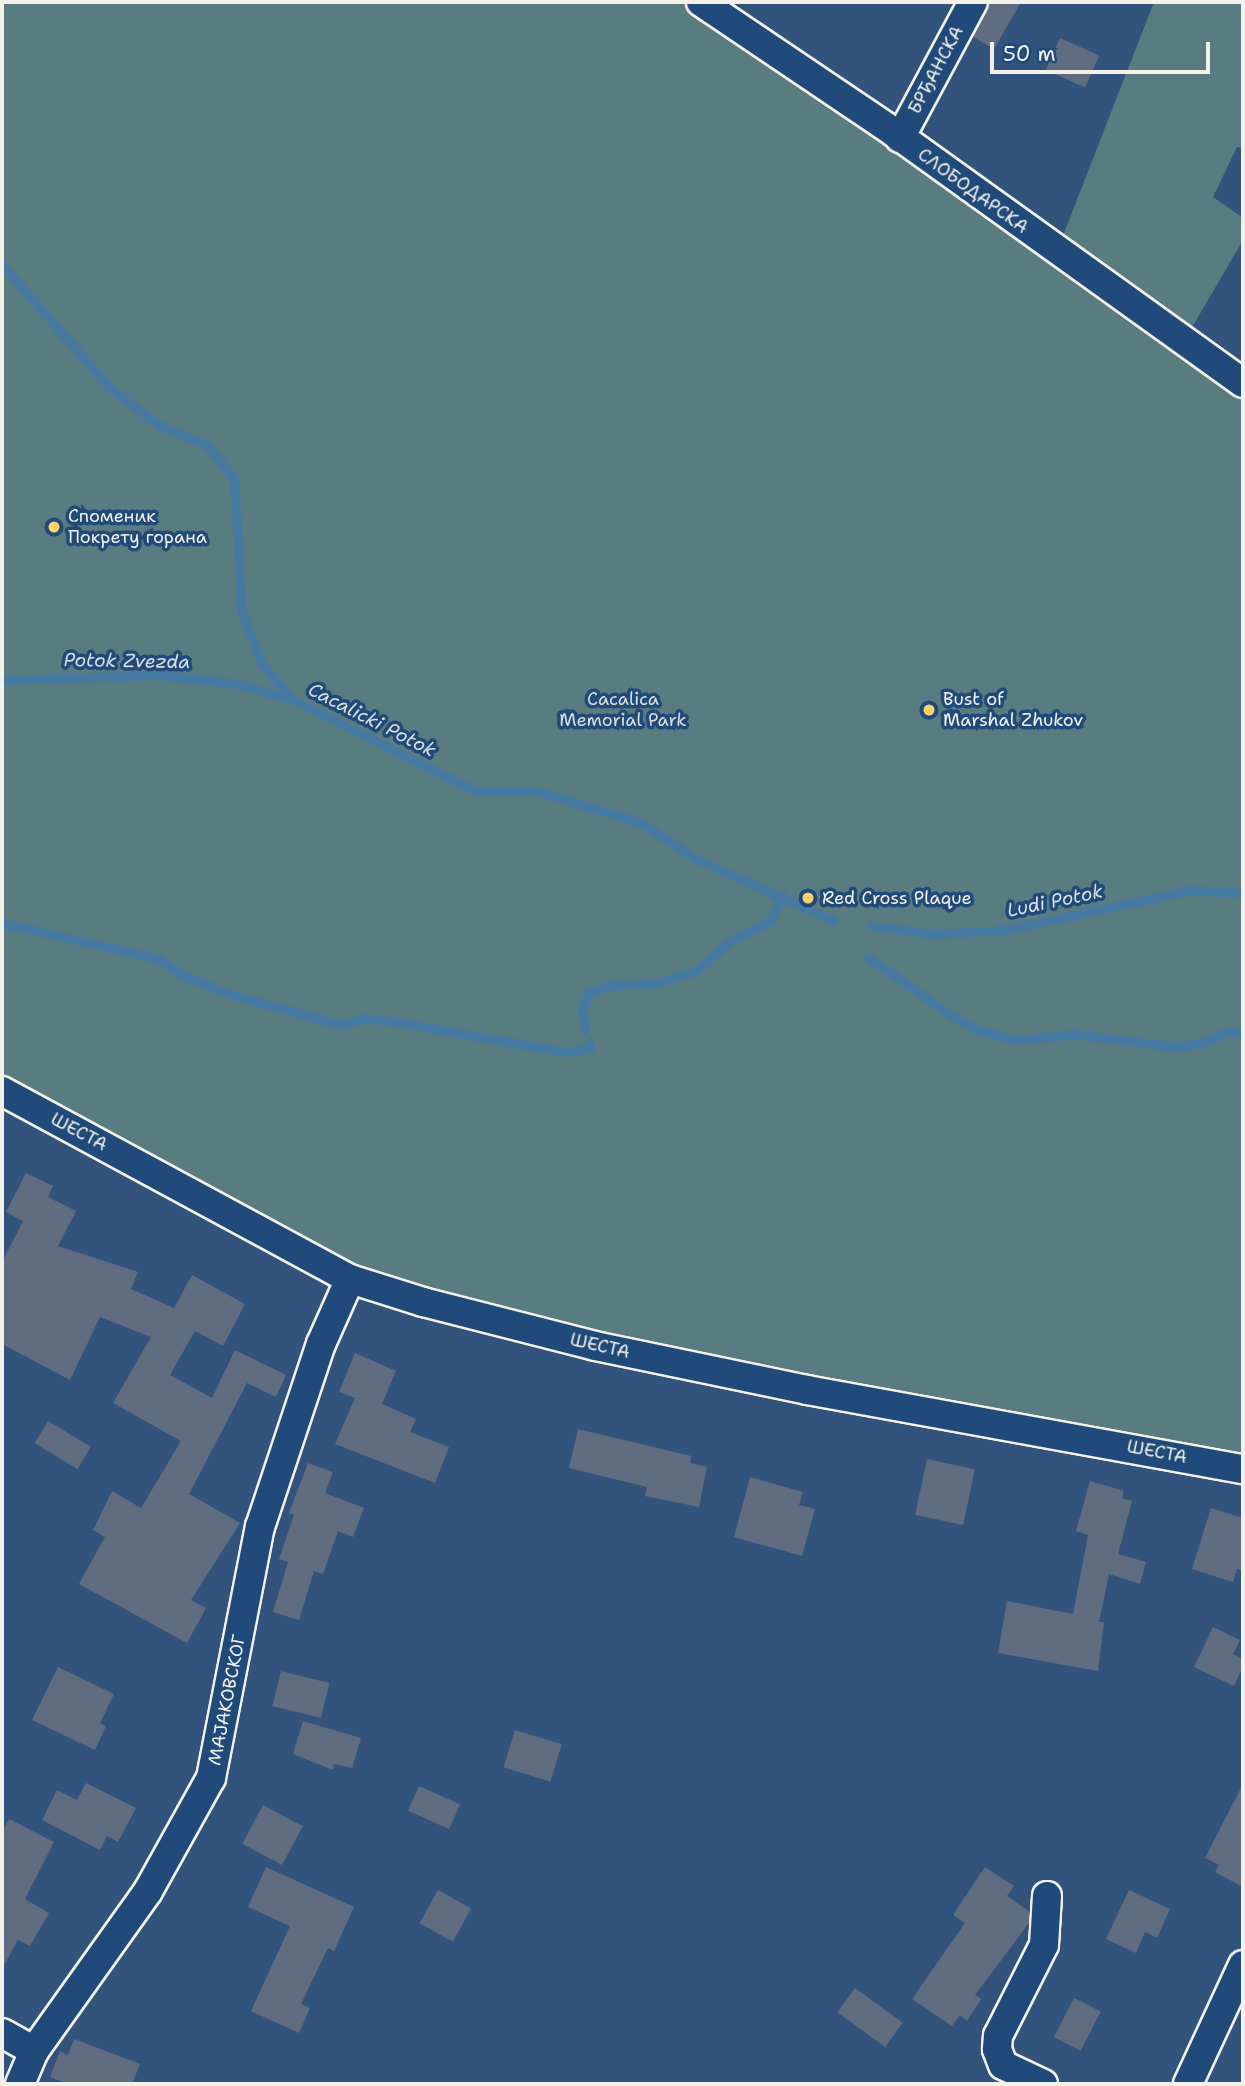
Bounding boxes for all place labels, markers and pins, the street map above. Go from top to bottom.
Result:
place label: Споменик Покрету горана [68,506,207,548]
marker: Споменик Покрету горана [46,519,62,535]
place label: Bust of Marshal Zhukov [943,689,1083,732]
marker: Bust of Marshal Zhukov [921,702,937,718]
place label: Red Cross Plaque [822,887,972,909]
marker: Red Cross Plaque [800,890,816,906]

